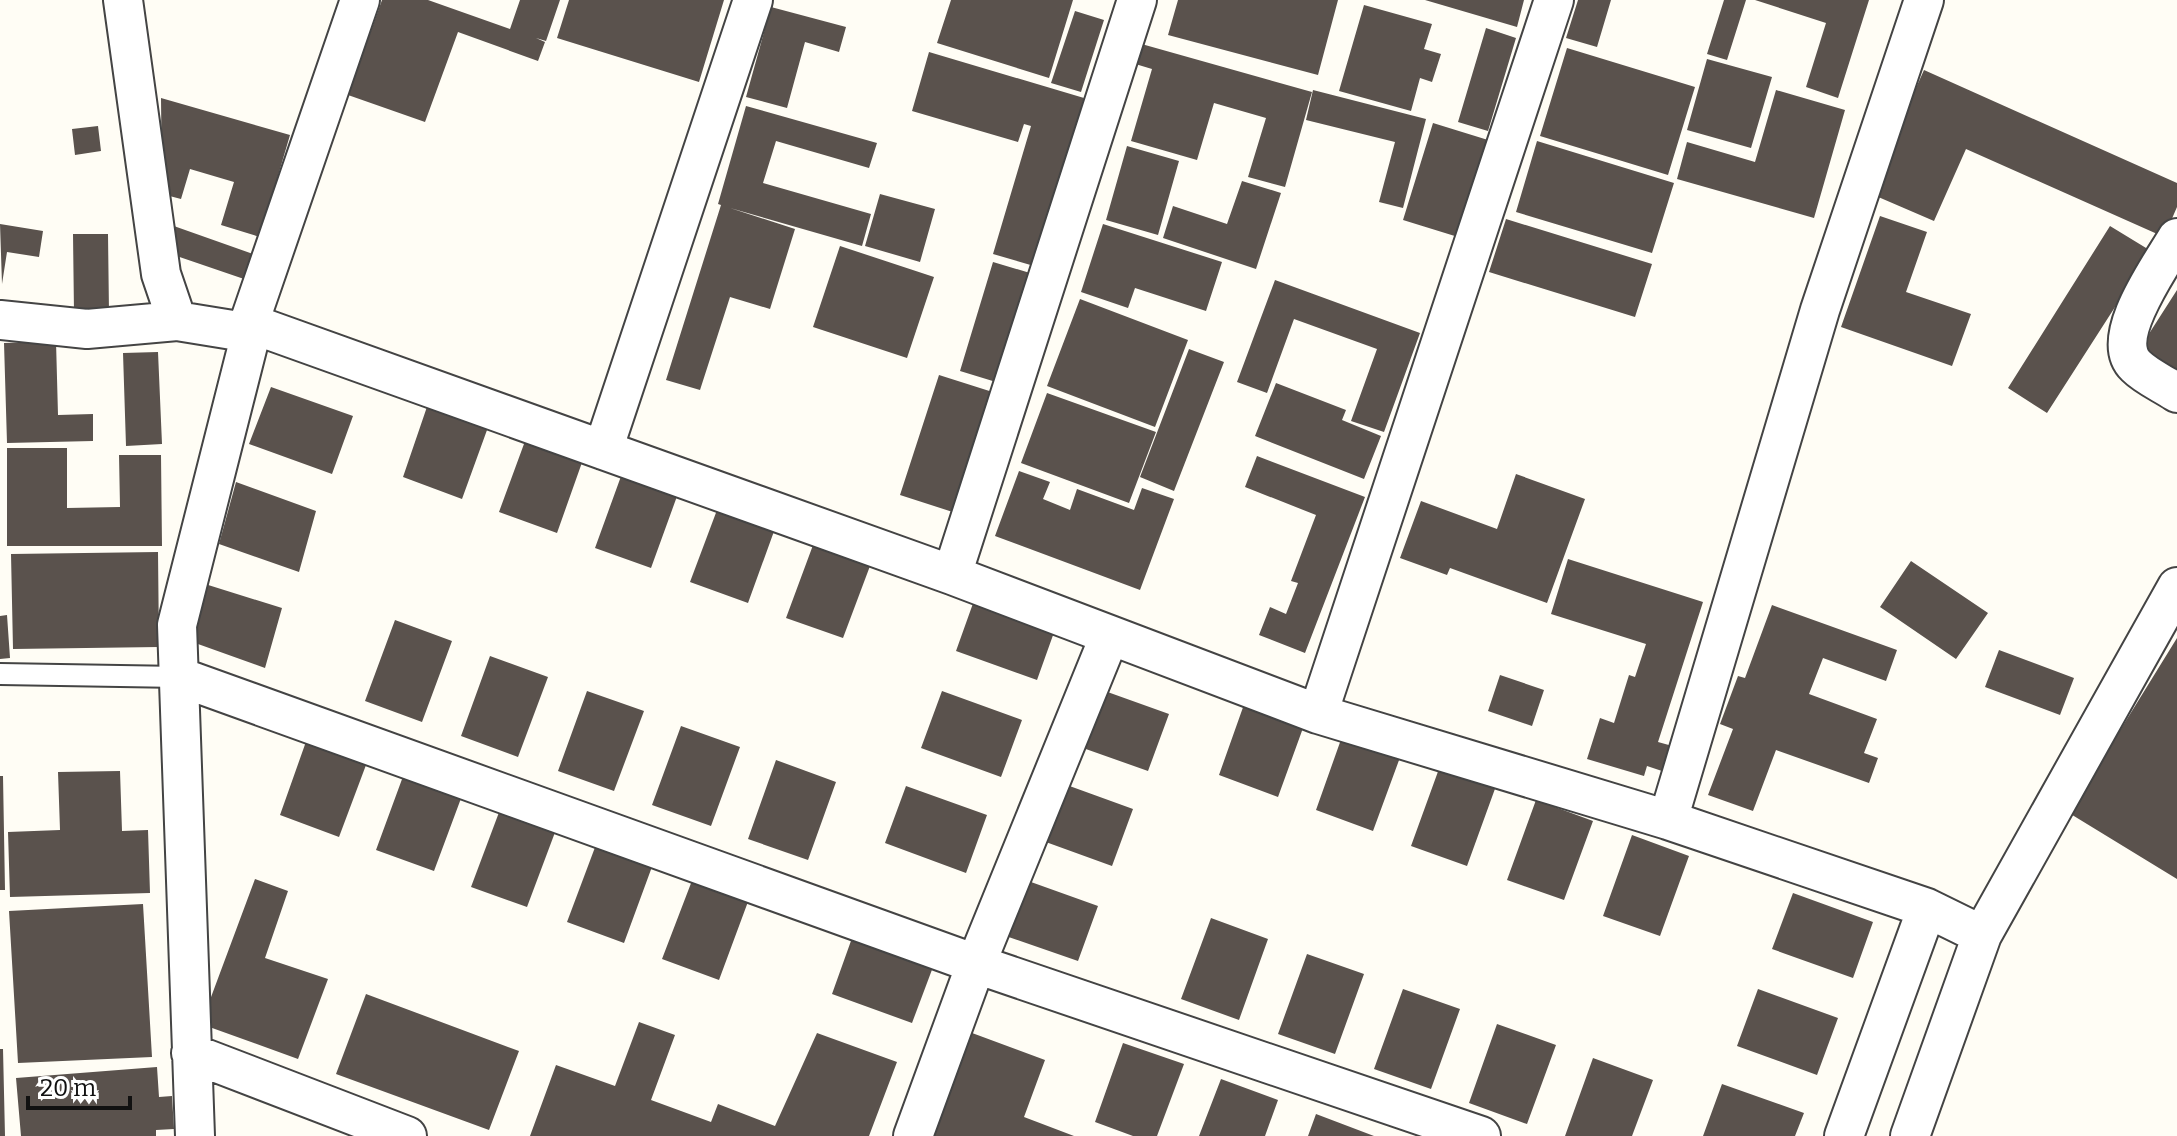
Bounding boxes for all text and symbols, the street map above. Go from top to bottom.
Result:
scale bar [28,1060,130,1110]
text: 20 m [40,1074,96,1102]

